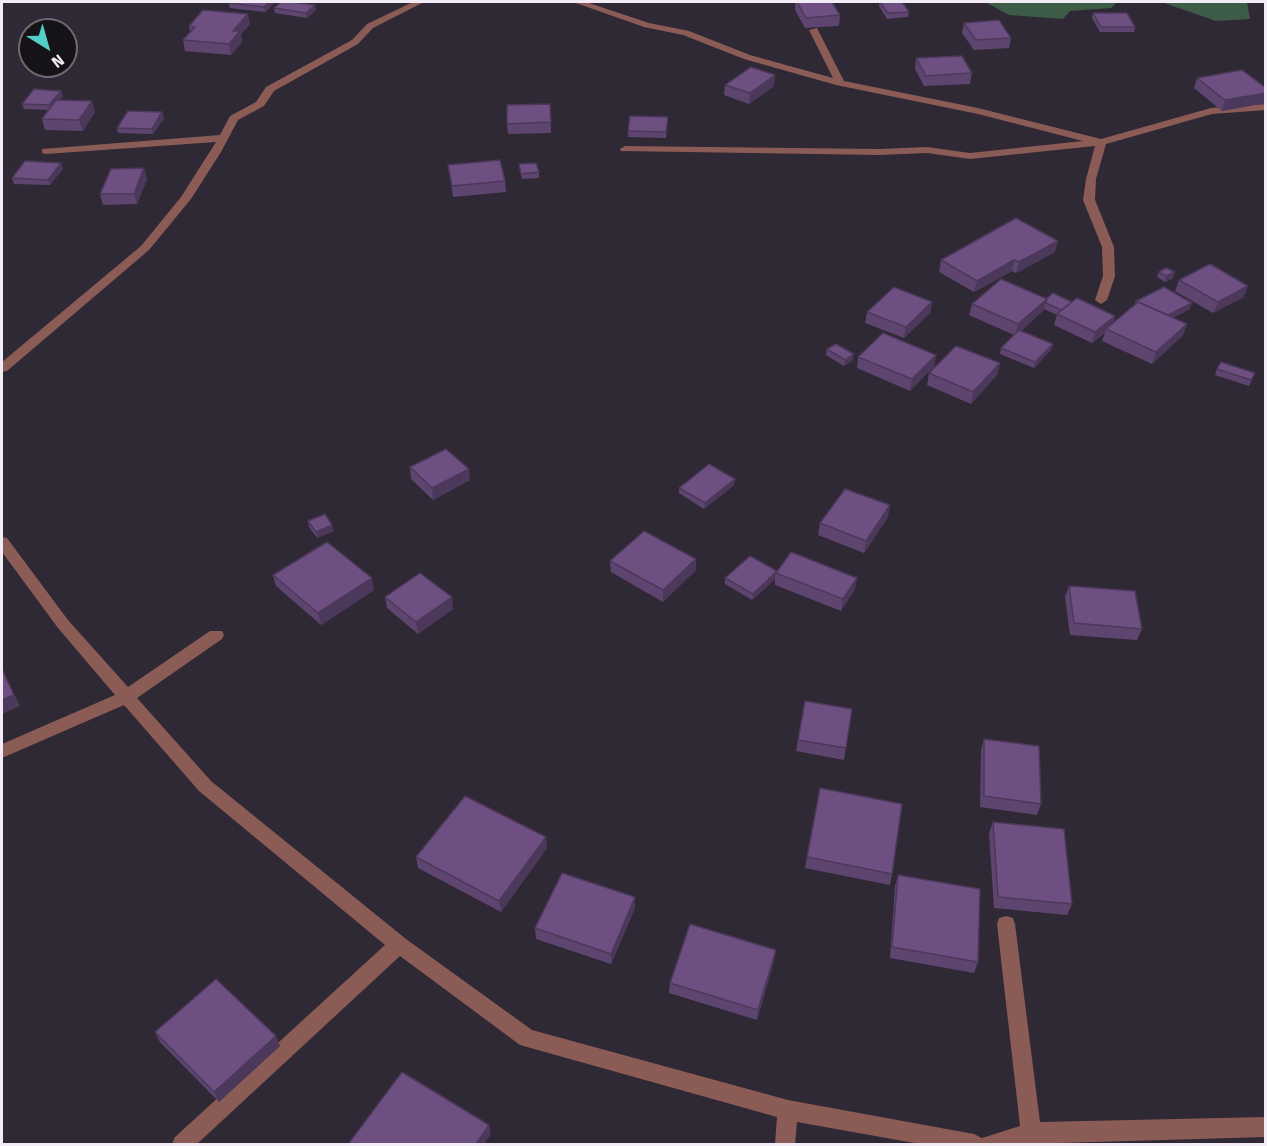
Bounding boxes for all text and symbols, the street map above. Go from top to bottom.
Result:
north arrow [18,18,78,78]
text: N [48,50,68,72]

